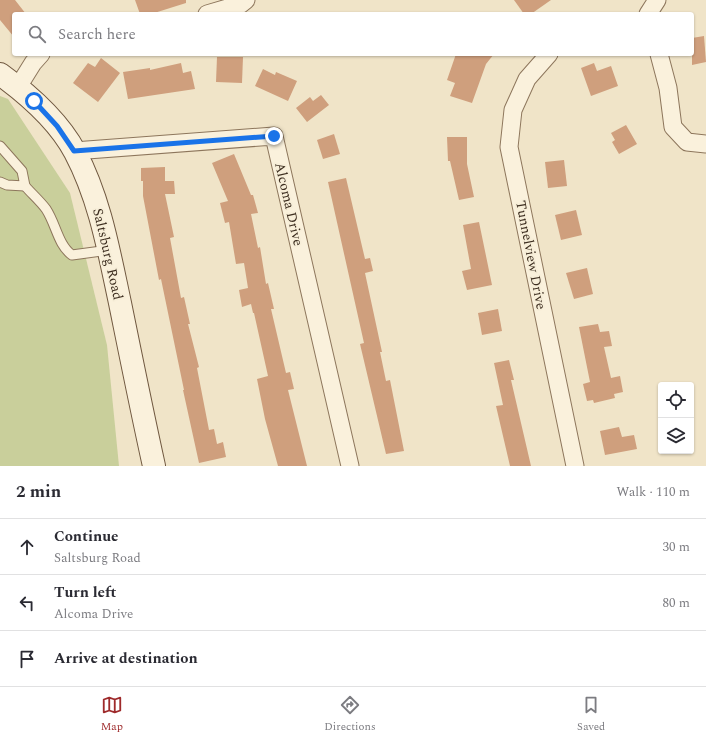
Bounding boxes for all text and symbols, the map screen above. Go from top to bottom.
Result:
search box [12,12,694,56]
icon: search [26,23,48,45]
text: Search here [58,23,136,46]
route start [25,92,43,110]
route end [265,127,283,145]
street label: Alcoma Drive [269,160,309,248]
street label: Tunnelview Drive [510,199,552,311]
street label: Saltsburg Road [87,206,129,302]
map controls [658,382,694,454]
button: locate [658,382,694,418]
button: layers [658,418,694,454]
text: 2 min [16,479,61,505]
text: Walk · 110 m [616,482,690,502]
text: Continue [54,525,119,548]
icon: ahead [16,536,38,558]
text: 30 m [663,537,690,557]
text: Saltsburg Road [54,548,141,568]
text: Turn left [54,581,116,604]
icon: left [16,592,38,614]
text: 80 m [663,593,690,613]
text: Alcoma Drive [54,604,133,624]
text: Arrive at destination [54,647,198,670]
icon: arrive [16,648,38,670]
tab: Map [101,694,123,735]
tab: Directions [324,694,376,735]
tab: Saved [577,694,605,735]

